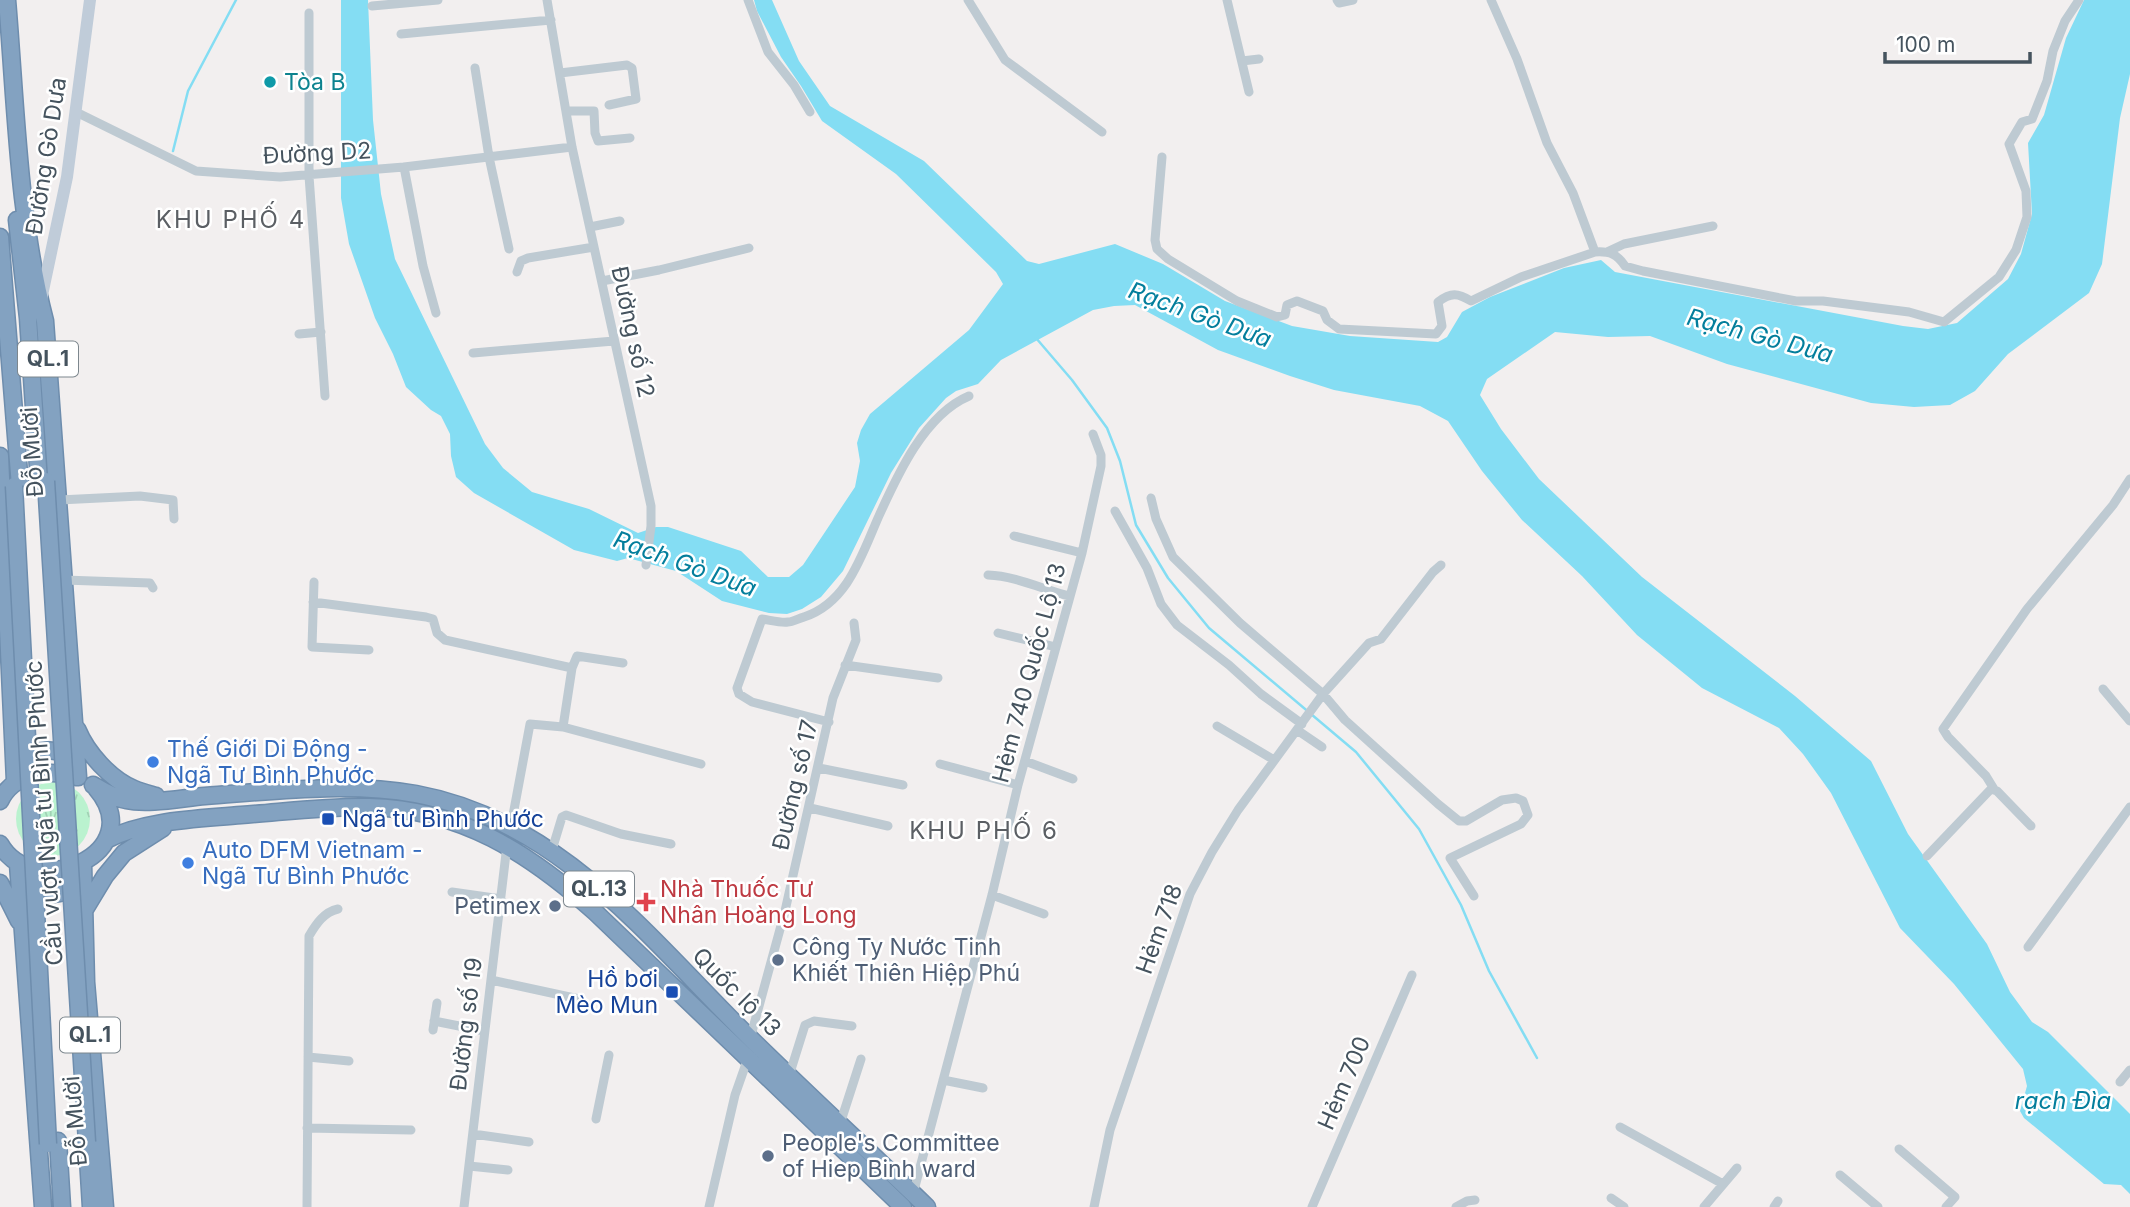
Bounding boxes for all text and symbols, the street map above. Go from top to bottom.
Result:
scale bar [1885,21,2030,65]
text: 100 m [1896,32,1955,57]
place label: Tòa B [284,68,346,96]
marker: Tòa B [262,74,278,90]
street label: Đường Gò Dưa [20,75,72,237]
street label: Đường D2 [262,136,372,170]
district label: KHU PHỐ 4 [156,201,306,234]
street label: Đường số 12 [605,264,661,400]
water label: Rạch Gò Dưa [1125,275,1276,354]
water label: Rạch Gò Dưa [1684,302,1836,369]
road number: QL.1 [18,342,78,376]
street label: Đỗ Mười [15,406,49,498]
water label: Rạch Gò Dưa [610,524,761,603]
street label: Hẻm 740 Quốc Lộ 13 [986,560,1072,786]
street label: Cầu vượt Ngã tư Bình Phước [19,659,69,967]
street label: Đường số 17 [766,717,824,853]
place label: Thế Giới Di Động - Ngã Tư Bình Phước [167,735,375,789]
marker: Thế Giới Di Động - Ngã Tư Bình Phước [145,754,161,770]
place label: Ngã tư Bình Phước [342,805,544,833]
marker: Ngã tư Bình Phước [320,811,336,827]
district label: KHU PHỐ 6 [909,812,1059,845]
place label: Auto DFM Vietnam - Ngã Tư Bình Phước [202,836,423,890]
marker: Auto DFM Vietnam - Ngã Tư Bình Phước [180,855,196,871]
road number: QL.13 [564,872,634,906]
place label: Nhà Thuốc Tư Nhân Hoàng Long [660,875,857,929]
street label: Hẻm 718 [1130,880,1188,978]
place label: Petimex [454,892,541,920]
marker: Nhà Thuốc Tư Nhân Hoàng Long [638,894,654,910]
marker: Petimex [547,898,563,914]
place label: Công Ty Nước Tinh Khiết Thiên Hiệp Phú [792,933,1020,987]
street label: Quốc lộ 13 [687,942,787,1042]
marker: Công Ty Nước Tinh Khiết Thiên Hiệp Phú [770,952,786,968]
street label: Đường số 19 [444,956,488,1092]
place label: Hồ bơi Mèo Mun [556,965,658,1019]
marker: Hồ bơi Mèo Mun [664,984,680,1000]
road number: QL.1 [60,1018,120,1052]
street label: Hẻm 700 [1312,1032,1376,1134]
street label: Đỗ Mười [57,1075,93,1167]
water label: rạch Đìa [2015,1086,2111,1115]
place label: People's Committee of Hiep Binh ward [782,1129,1000,1183]
marker: People's Committee of Hiep Binh ward [760,1148,776,1164]

